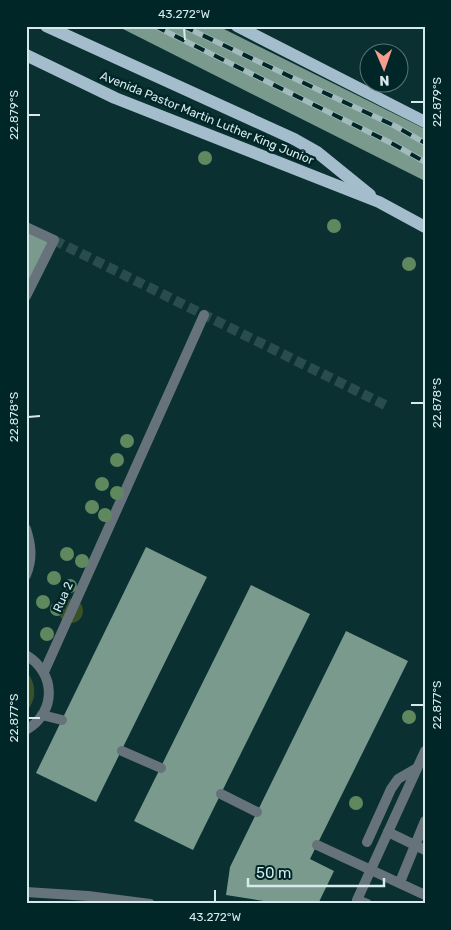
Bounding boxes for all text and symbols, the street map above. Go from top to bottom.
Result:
text: 43.272°W [158,7,210,21]
north arrow [358,42,408,92]
street label: Avenida Pastor Martin Luther King Junior [98,69,316,168]
text: N [379,72,390,89]
text: 22.879°S [430,77,444,127]
text: 22.879°S [7,90,21,140]
text: 22.878°S [430,378,444,428]
text: 22.878°S [7,392,21,442]
street label: Rua 2 [50,580,76,614]
text: 22.877°S [430,680,444,730]
text: 22.877°S [7,693,21,743]
scale bar [248,855,385,887]
text: 50 m [256,864,291,882]
text: 43.272°W [189,910,241,924]

